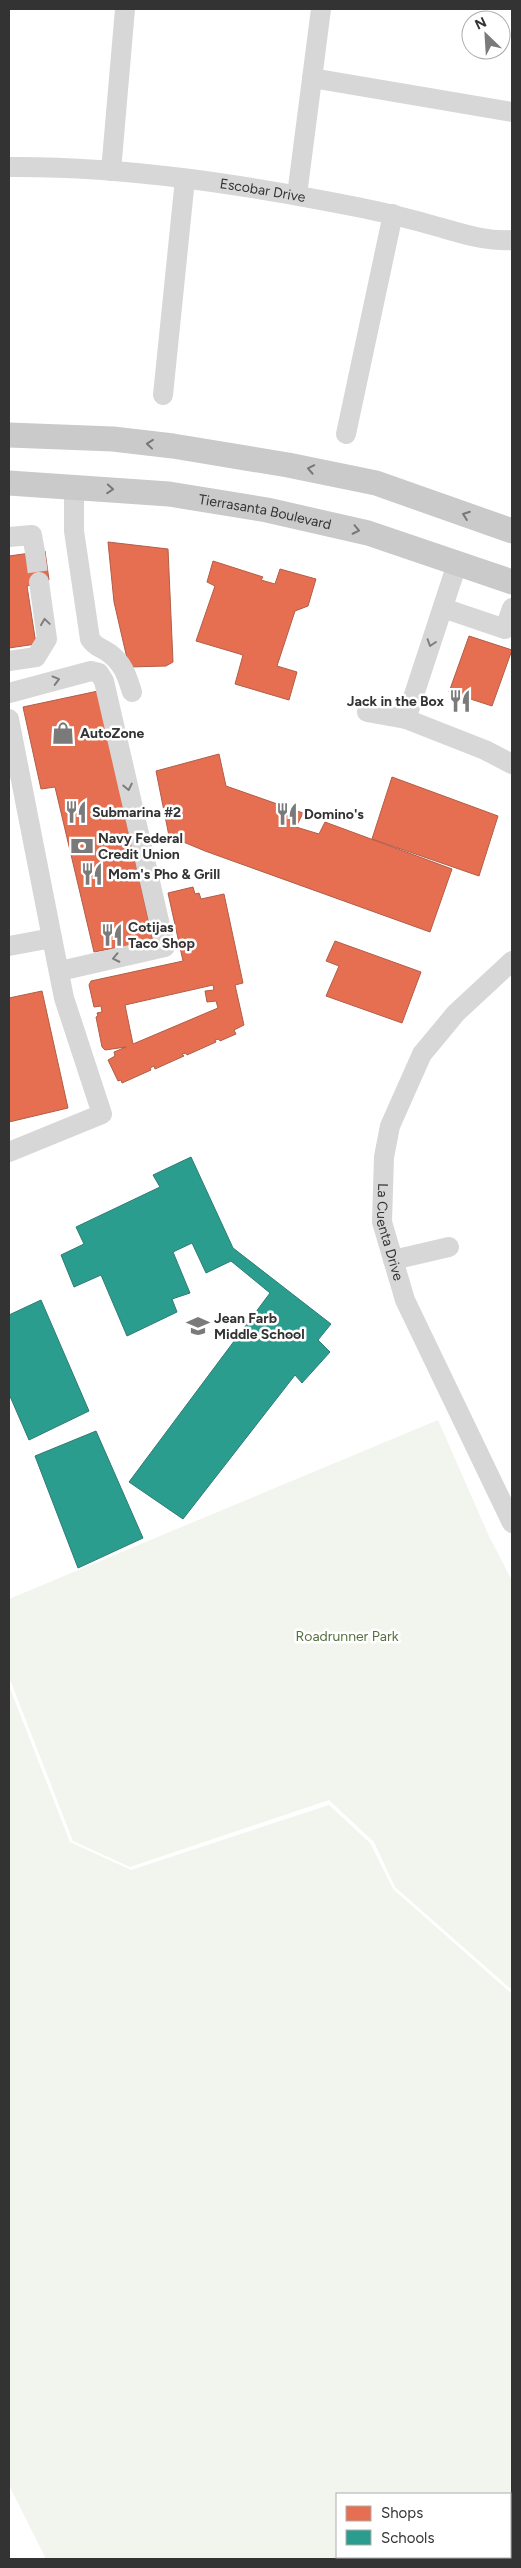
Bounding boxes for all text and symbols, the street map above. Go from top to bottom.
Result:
north arrow [461,10,511,60]
text: N [472,14,489,34]
street label: Escobar Drive [219,175,307,206]
one-way arrow [146,439,154,450]
one-way arrow [306,465,315,475]
one-way arrow [106,483,114,494]
street label: Tierrasanta Boulevard [197,491,333,533]
one-way arrow [462,511,471,521]
one-way arrow [352,524,361,535]
one-way arrow [40,617,51,625]
one-way arrow [427,639,437,647]
one-way arrow [51,676,59,686]
restaurant icon: Jack in the Box [447,688,473,714]
place label: Jack in the Box [347,693,444,710]
shop icon: AutoZone [50,720,76,746]
place label: AutoZone [80,725,145,742]
one-way arrow [122,783,133,791]
restaurant icon: Submarina #2 [63,799,89,825]
restaurant icon: Domino's [274,801,300,827]
place label: Submarina #2 [92,804,181,821]
place label: Domino's [304,806,364,823]
place label: Navy Federal Credit Union [98,830,183,863]
bank icon: Navy Federal Credit Union [69,833,95,859]
restaurant icon: Mom's Pho & Grill [79,861,105,887]
place label: Mom's Pho & Grill [108,866,220,883]
place label: Cotijas Taco Shop [128,919,195,952]
restaurant icon: Cotijas Taco Shop [99,922,125,948]
one-way arrow [112,952,121,963]
street label: La Cuenta Drive [373,1183,407,1283]
place label: Jean Farb Middle School [214,1310,305,1343]
school or university icon: Jean Farb Middle School [185,1313,211,1339]
park label: Roadrunner Park [296,1628,399,1645]
legend [336,2493,511,2558]
text: Shops [381,2504,423,2522]
text: Schools [381,2529,434,2547]

